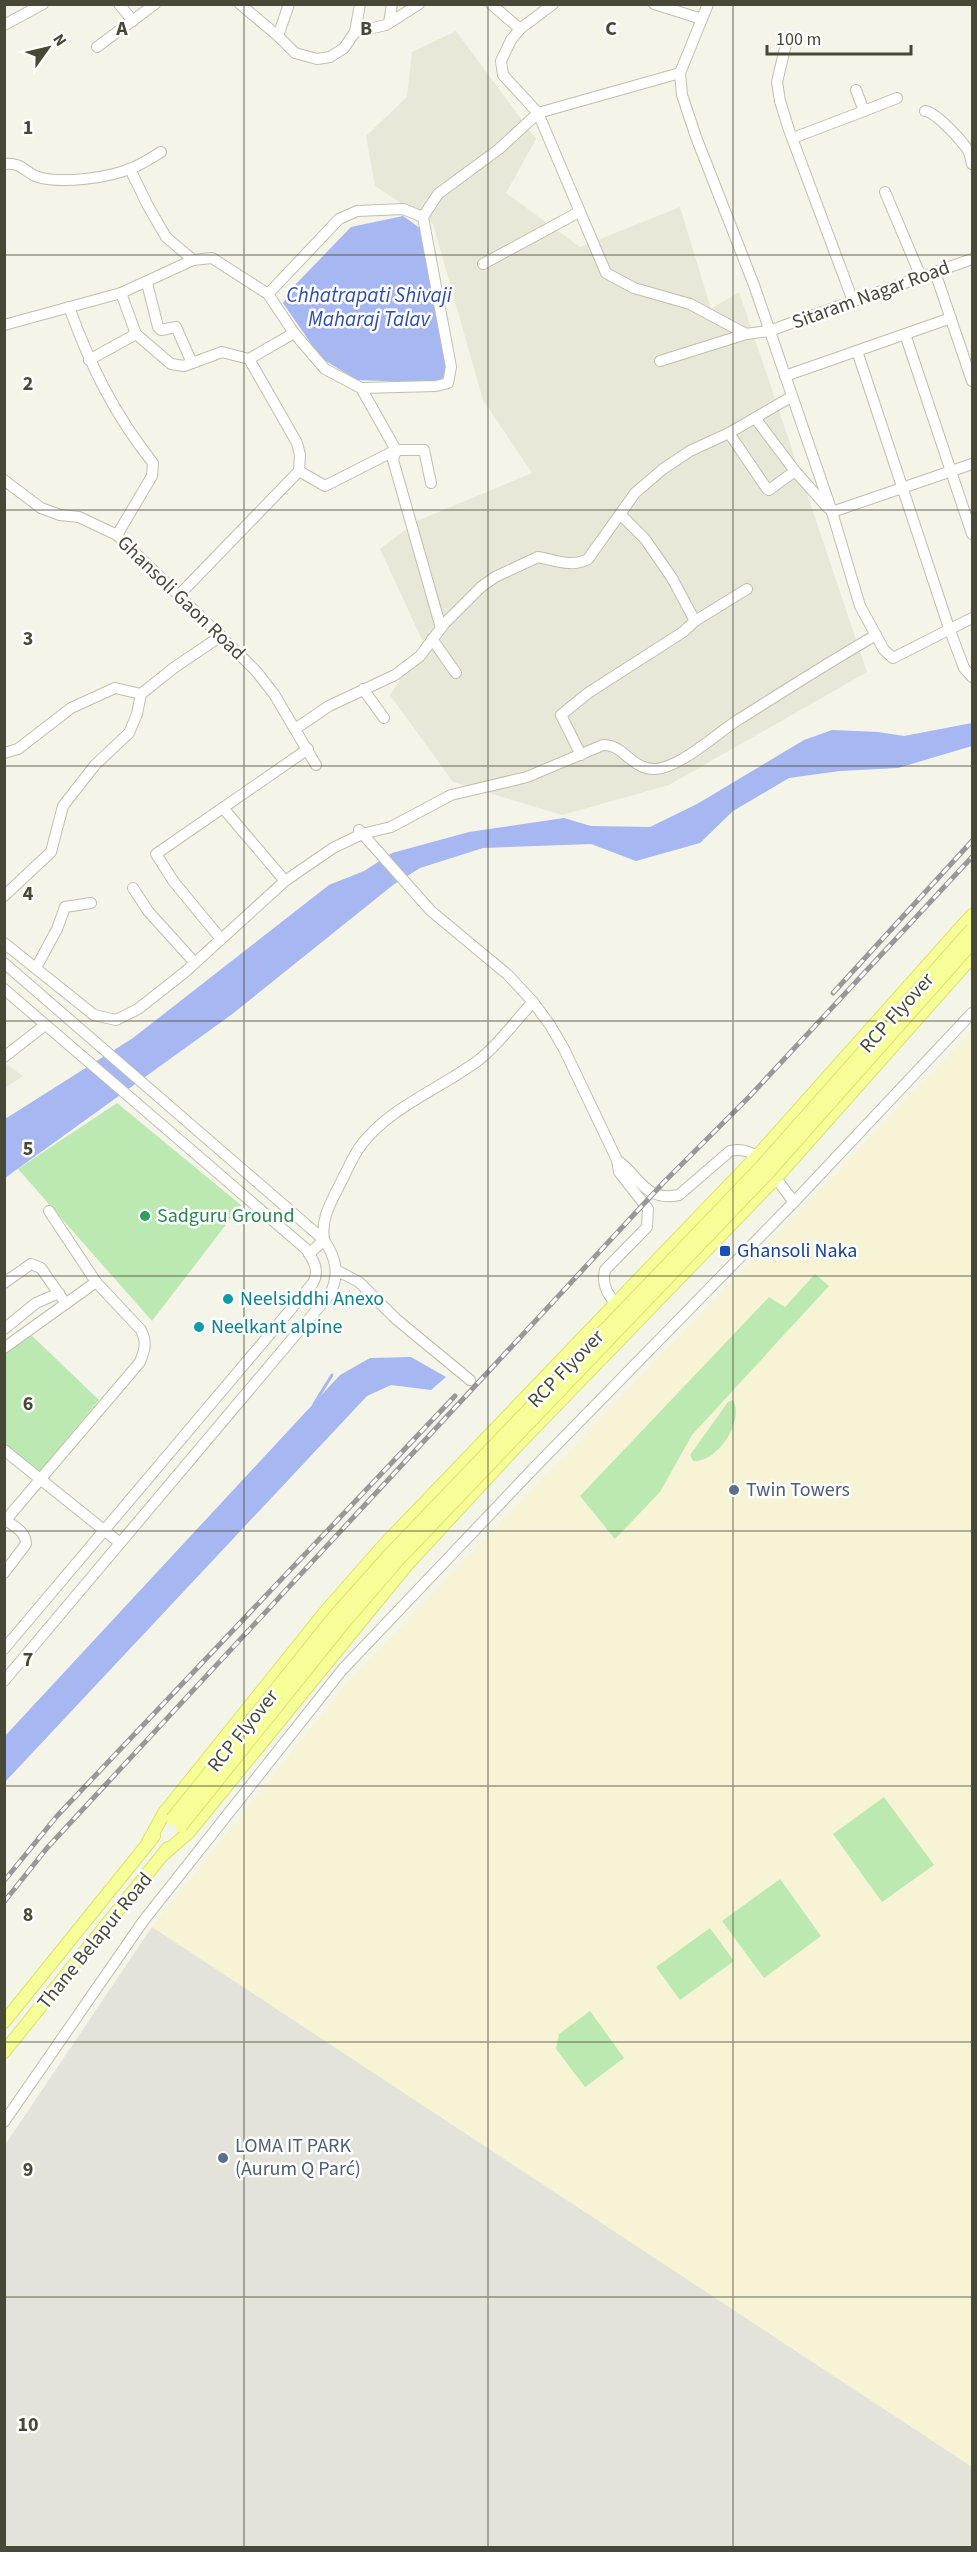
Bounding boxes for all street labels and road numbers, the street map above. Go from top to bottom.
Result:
street label: Sitaram Nagar Road [788,253,954,337]
street label: Ghansoli Gaon Road [111,529,251,667]
street label: RCP Flyover [853,967,941,1059]
street label: RCP Flyover [521,1324,611,1414]
street label: RCP Flyover [201,1684,285,1778]
street label: Thane Belapur Road [31,1866,159,2016]

